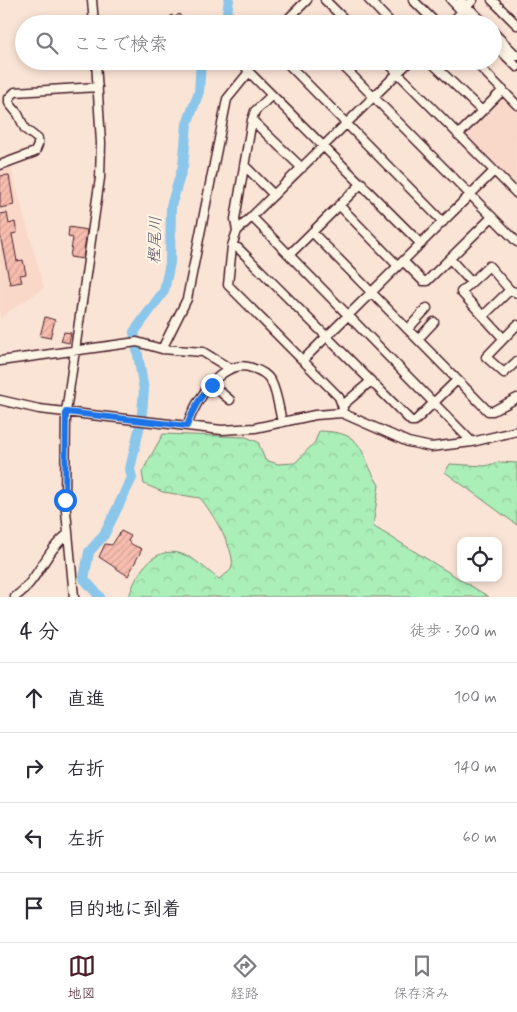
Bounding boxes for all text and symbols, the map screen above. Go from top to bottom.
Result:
search box [15,15,502,70]
icon: search [33,29,61,57]
text: ここで検索 [73,32,168,57]
water label: 樫尾川 [144,216,167,264]
route end [201,374,224,397]
route start [54,489,77,512]
map controls [457,537,502,582]
button: locate [457,537,502,582]
text: 4 分 [20,618,59,646]
text: 徒歩 · 300 m [410,621,497,642]
icon: ahead [20,684,48,712]
text: 直進 [67,687,105,712]
text: 100 m [454,687,497,708]
icon: right [20,754,48,782]
text: 右折 [67,757,105,782]
text: 140 m [453,757,497,778]
icon: left [20,824,48,852]
text: 左折 [67,827,105,852]
text: 60 m [463,827,497,848]
icon: arrive [20,894,48,922]
text: 目的地に到着 [67,897,181,922]
tab: 地図 [68,952,96,1003]
tab: 経路 [231,952,259,1003]
tab: 保存済み [394,952,450,1003]

